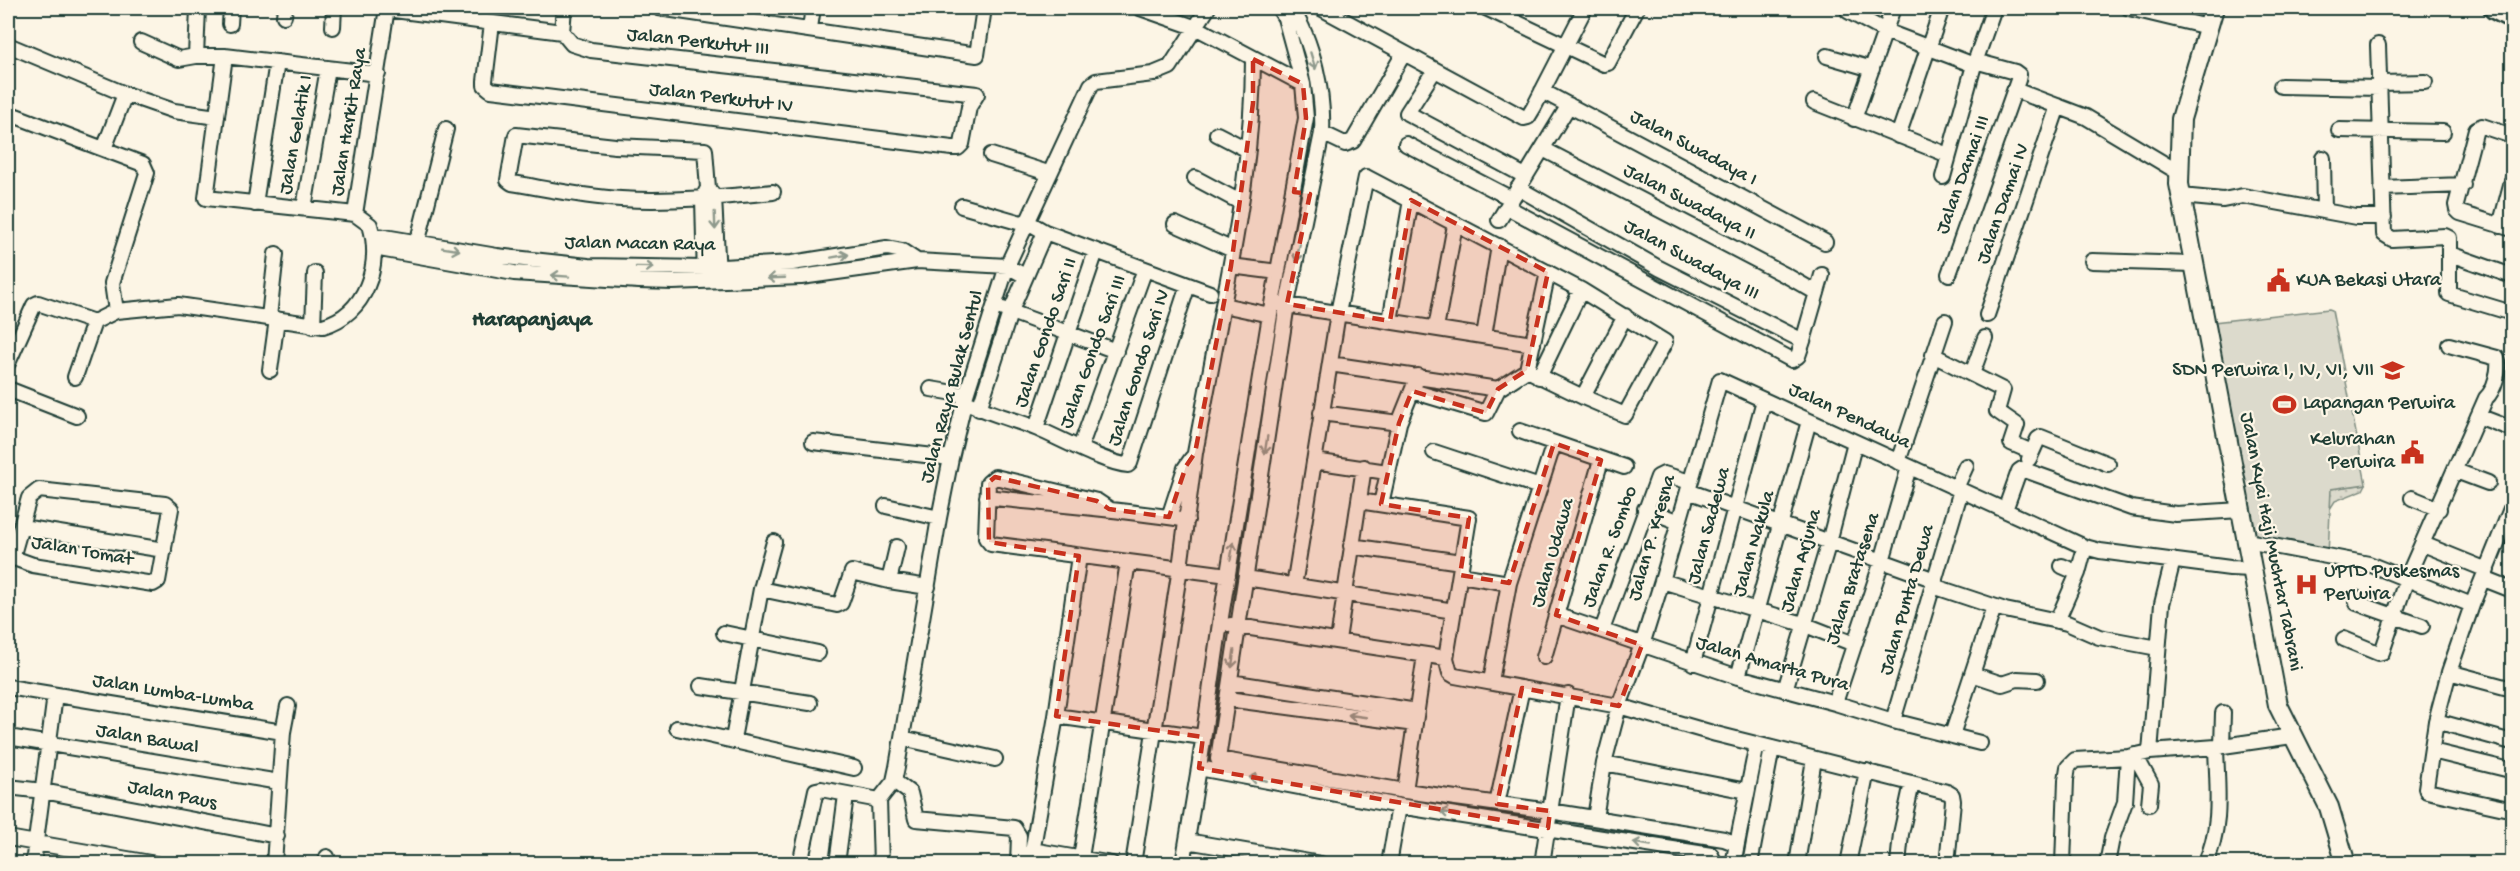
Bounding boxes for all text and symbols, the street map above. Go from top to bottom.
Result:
street label: Jalan Perkutut III [626,24,770,62]
street label: Jalan Harkit Raya [327,45,373,198]
one-way arrow [1308,52,1319,71]
street label: Jalan Gelatik I [275,73,319,197]
street label: Jalan Perkutut IV [648,79,794,119]
street label: Jalan Swadaya I [1626,106,1760,192]
street label: Jalan Damai III [1932,113,1996,237]
street label: Jalan Damai IV [1973,141,2035,267]
street label: Jalan Swadaya II [1619,160,1759,246]
one-way arrow [710,211,721,231]
street label: Jalan Swadaya III [1619,216,1763,306]
street label: Jalan Macan Raya [564,232,717,258]
one-way arrow [1292,243,1303,262]
one-way arrow [441,244,461,255]
one-way arrow [829,250,849,261]
street label: Jalan Gondo Sari II [1011,255,1083,411]
one-way arrow [635,261,655,273]
public building icon: KUA Bekasi Utara [2265,268,2291,294]
one-way arrow [550,270,570,281]
place label: KUA Bekasi Utara [2296,270,2442,293]
street label: Jalan Gondo Sari III [1056,272,1132,432]
one-way arrow [766,273,786,284]
street label: Jalan Gondo Sari IV [1104,287,1176,449]
street label: Jalan Raya Bulak Sentul [916,288,990,486]
district label: Harapanjaya [472,308,594,334]
school or university icon: SDN Perwira I, IV, VI, VII [2379,358,2405,384]
place label: SDN Perwira I, IV, VI, VII [2172,360,2374,383]
street label: Jalan Pendawa [1784,379,1914,456]
sports icon: Lapangan Perwira [2272,391,2298,417]
place label: Lapangan Perwira [2303,393,2456,416]
street label: Jalan Kyai Haji Muchtar Tabrani [2234,411,2306,673]
place label: Kelurahan Perwira [2310,429,2396,475]
one-way arrow [1261,435,1272,455]
public building icon: Kelurahan Perwira [2400,439,2426,465]
street label: Jalan Sadewa [1683,464,1737,587]
street label: Jalan P. Kresna [1624,472,1682,604]
street label: Jalan R. Sombo [1578,483,1644,611]
street label: Jalan Nakula [1729,487,1781,600]
street label: Jalan Udawa [1527,495,1581,610]
street label: Jalan Arjuna [1776,506,1828,615]
street label: Jalan Bratasena [1822,509,1886,648]
street label: Jalan Punta Dewa [1876,521,1941,678]
street label: Jalan Tomat [29,532,137,573]
one-way arrow [1226,541,1237,561]
place label: UPTD Puskesmas Perwira [2323,561,2460,607]
hospital icon: UPTD Puskesmas Perwira [2293,571,2319,597]
street label: Jalan Amarta Pura [1693,632,1852,698]
one-way arrow [1227,648,1238,668]
street label: Jalan Lumba-Lumba [91,670,256,718]
one-way arrow [1347,710,1367,721]
street label: Jalan Bawal [94,720,200,760]
one-way arrow [1248,773,1268,784]
street label: Jalan Paus [125,776,219,816]
one-way arrow [1440,808,1460,819]
one-way arrow [1633,838,1652,849]

